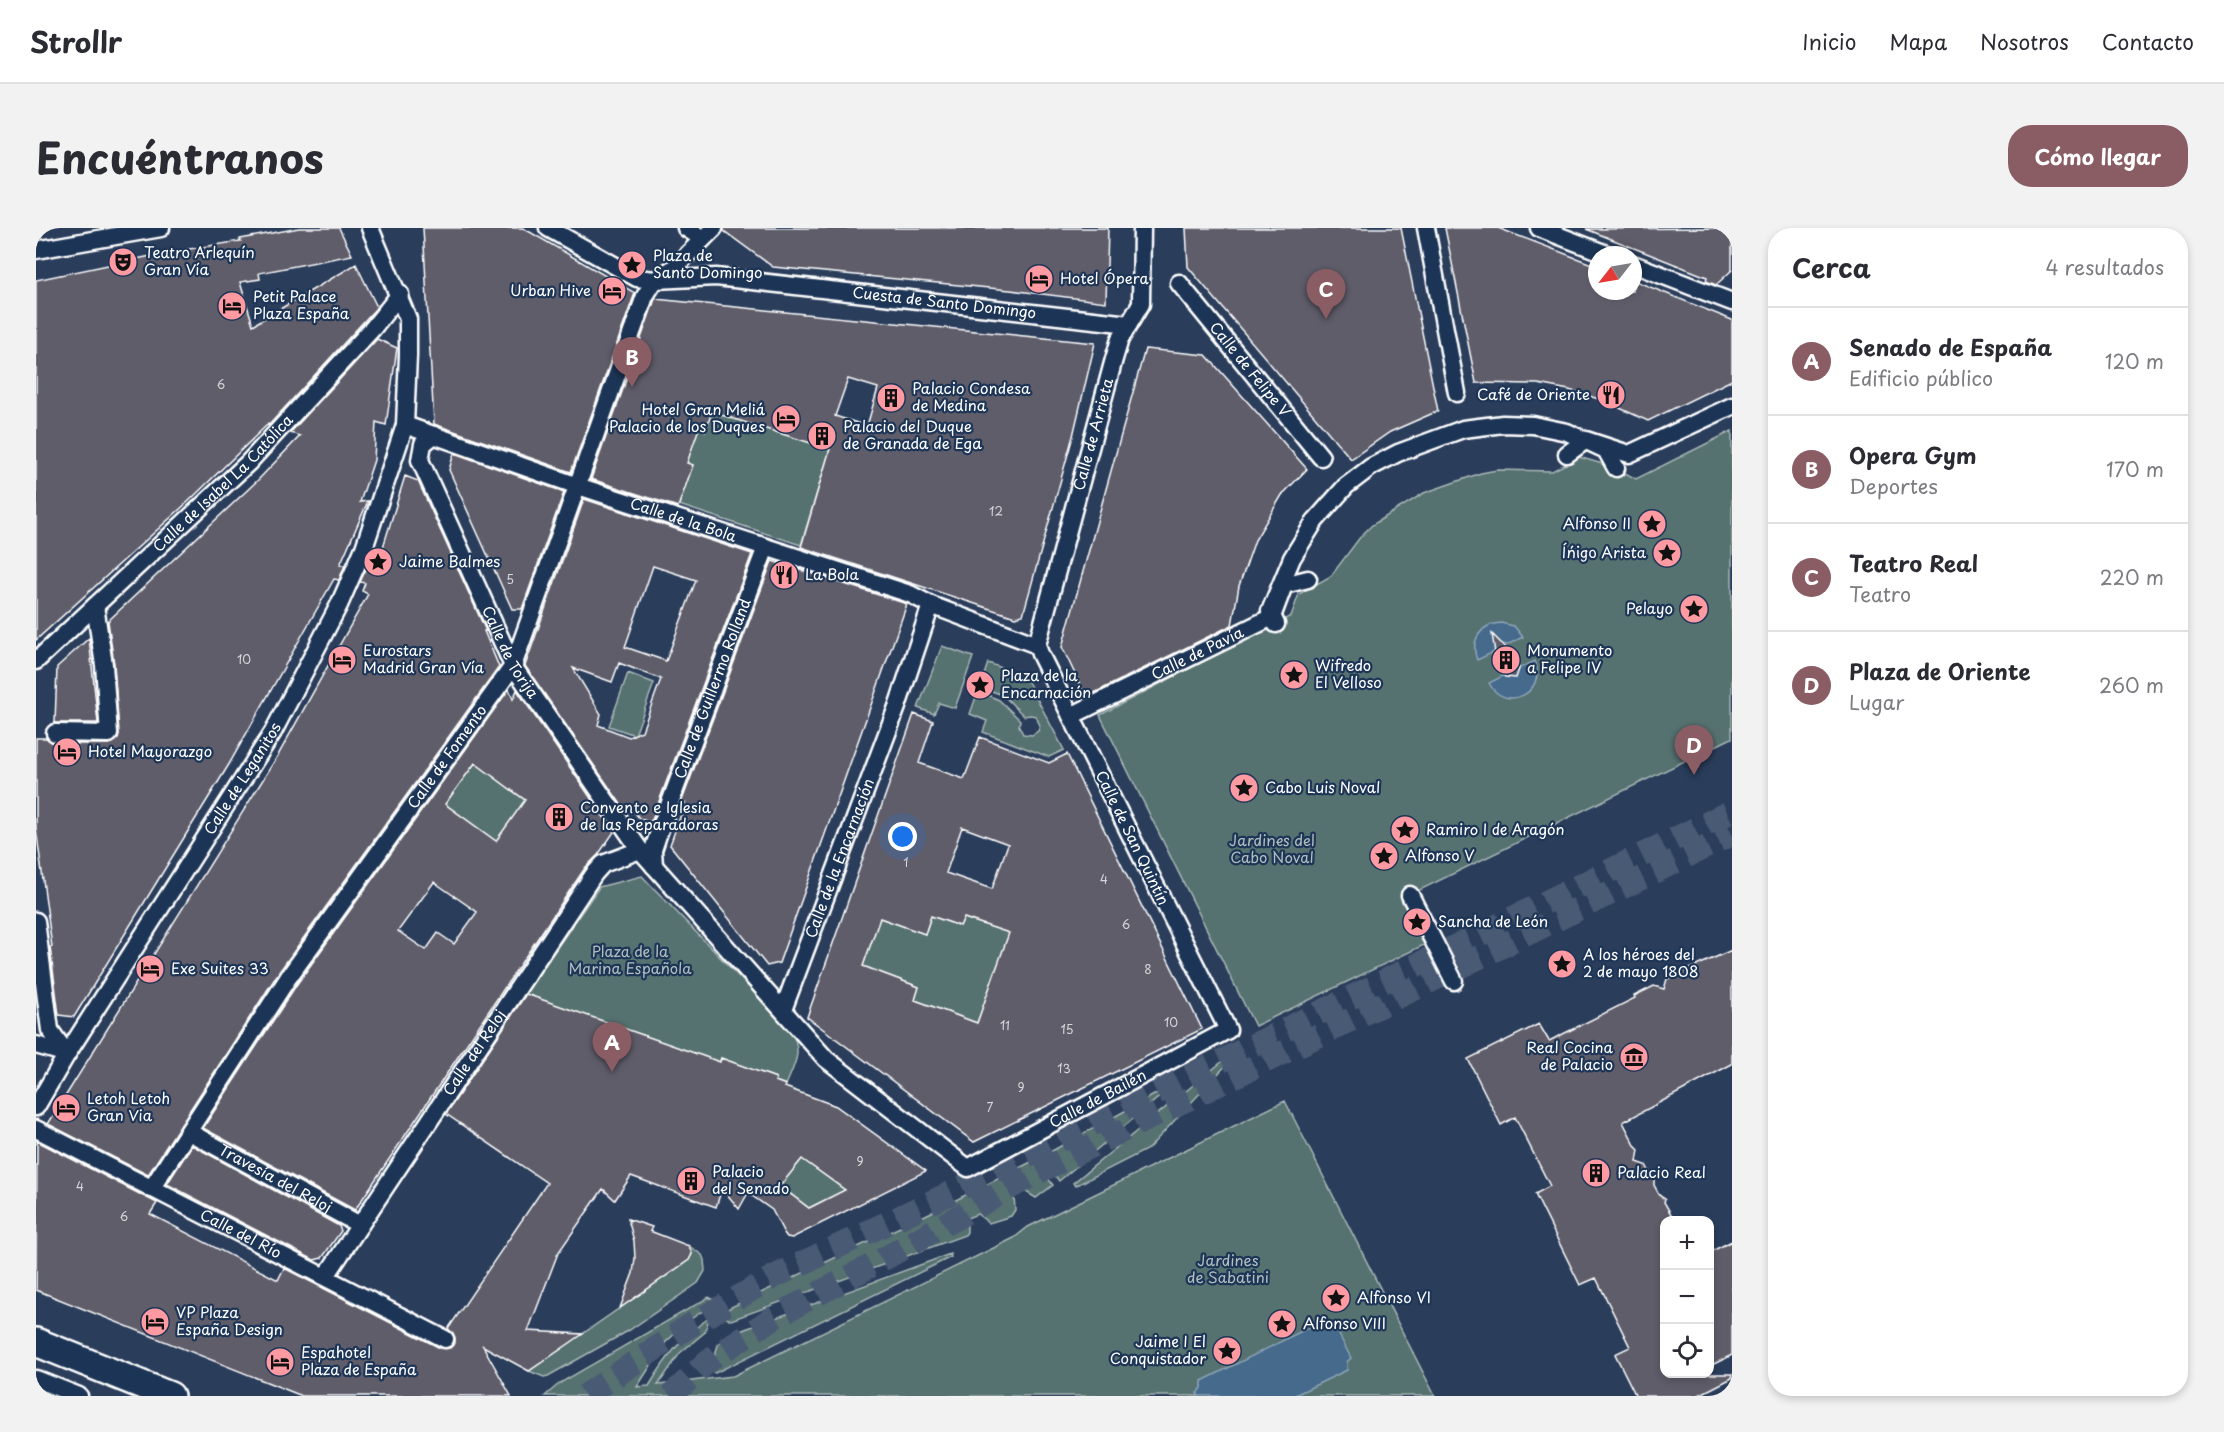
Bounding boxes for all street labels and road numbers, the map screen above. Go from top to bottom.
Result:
street label: Cuesta de Santo Domingo [851,280,1037,323]
street label: Calle de Felipe V [1205,316,1297,422]
street label: Calle de Arrieta [1066,375,1119,493]
street label: Calle de Isabel La Católica [147,408,298,557]
street label: Calle de la Bola [627,491,740,547]
street label: Calle de Guillermo Rolland [667,595,756,782]
street label: Calle de Torija [477,602,545,703]
street label: Calle de Pavía [1147,620,1247,685]
street label: Calle de Fomento [401,699,491,813]
street label: Calle de Leganitos [197,718,286,839]
street label: Calle de San Quintín [1091,766,1176,909]
street label: Calle de la Encarnación [798,775,879,941]
street label: Calle del Reloj [436,1005,510,1100]
street label: Calle de Bailén [1045,1062,1150,1133]
street label: Travesía del Reloj [215,1137,336,1218]
street label: Calle del Río [197,1202,286,1263]

